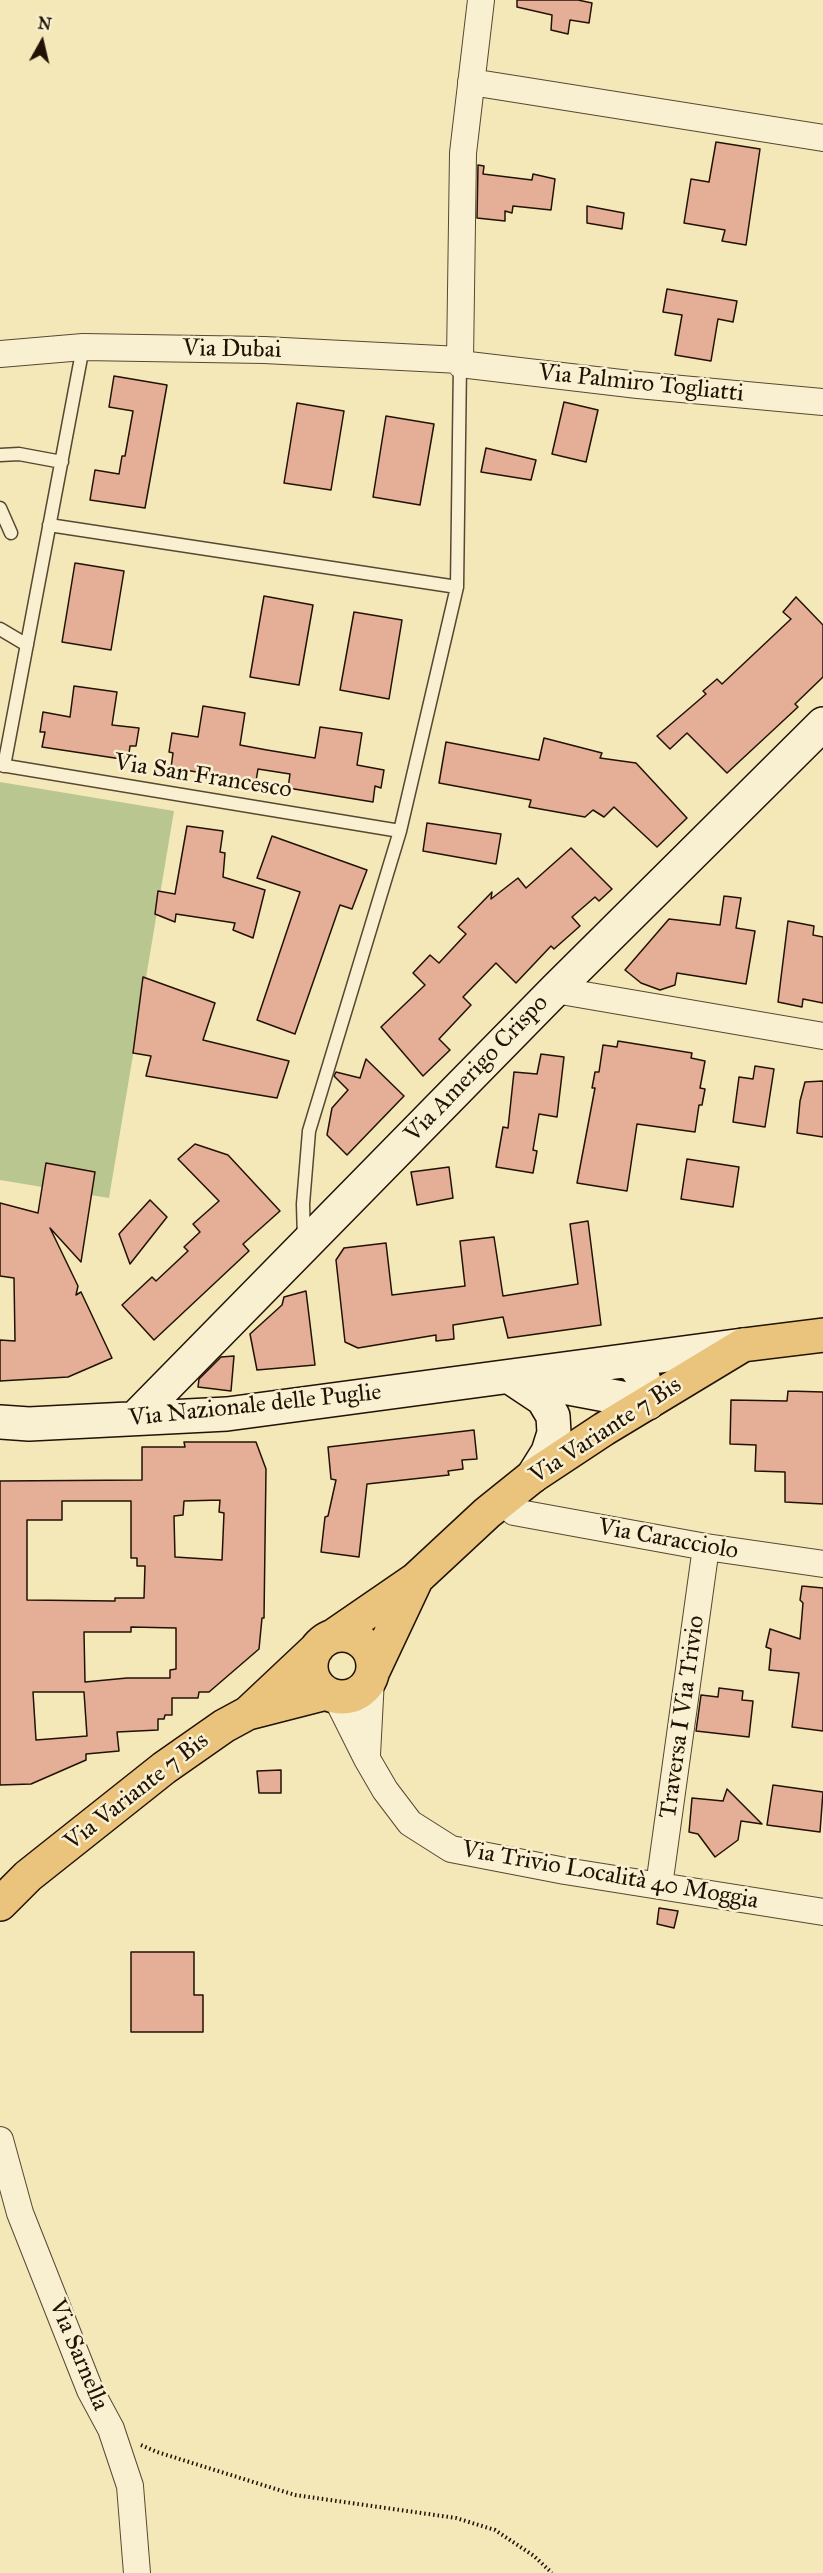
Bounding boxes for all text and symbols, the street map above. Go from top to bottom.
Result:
north arrow [12,12,72,72]
text: N [37,13,53,34]
street label: Via Dubai [182,335,282,365]
street label: Via Palmiro Togliatti [537,359,745,409]
street label: Via San Francesco [112,749,294,805]
street label: Via Amerigo Crispo [399,989,555,1149]
street label: Via Variante 7 Bis [525,1371,687,1491]
street label: Via Nazionale delle Puglie [127,1378,383,1434]
street label: Via Caracciolo [596,1514,740,1566]
street label: Traversa I Via Trivio [654,1614,712,1820]
street label: Via Variante 7 Bis [59,1727,215,1857]
street label: Via Trivio Località 40 Moggia [459,1836,761,1916]
street label: Via Sarnella [42,2295,114,2415]

